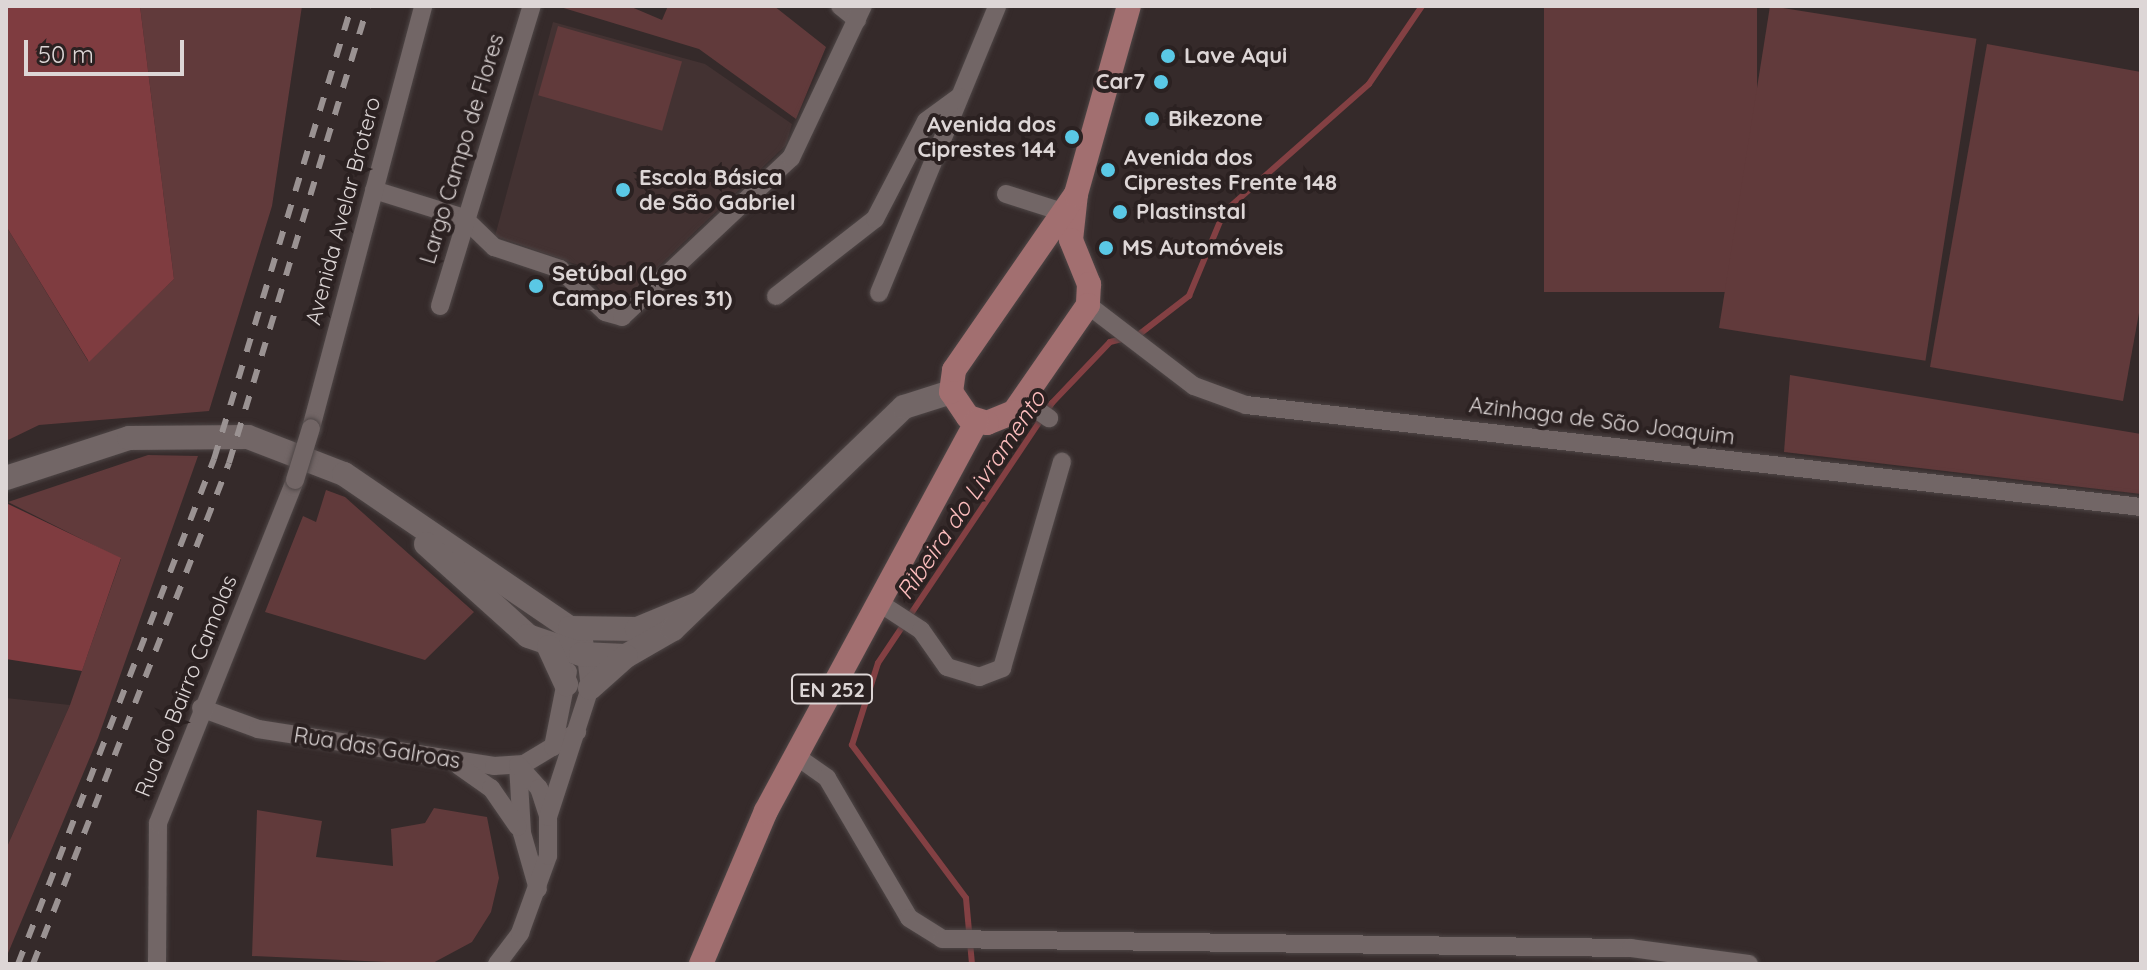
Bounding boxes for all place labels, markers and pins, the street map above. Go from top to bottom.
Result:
place label: Lave Aqui [1184,43,1287,69]
marker: Lave Aqui [1159,47,1177,65]
place label: Car7 [1096,69,1145,95]
marker: Car7 [1152,73,1170,91]
place label: Bikezone [1168,106,1263,132]
marker: Bikezone [1143,110,1161,128]
place label: Avenida dos Ciprestes 144 [917,111,1056,162]
marker: Avenida dos Ciprestes 144 [1063,128,1081,146]
place label: Avenida dos Ciprestes Frente 148 [1124,144,1337,196]
marker: Avenida dos Ciprestes Frente 148 [1099,161,1117,179]
place label: Escola Básica de São Gabriel [639,164,796,216]
marker: Escola Básica de São Gabriel [614,181,632,199]
place label: Plastinstal [1136,199,1246,225]
marker: Plastinstal [1111,203,1129,221]
place label: MS Automóveis [1122,235,1284,261]
marker: MS Automóveis [1097,239,1115,257]
place label: Setúbal (Lgo Campo Flores 31) [552,260,732,312]
marker: Setúbal (Lgo Campo Flores 31) [527,277,545,295]

